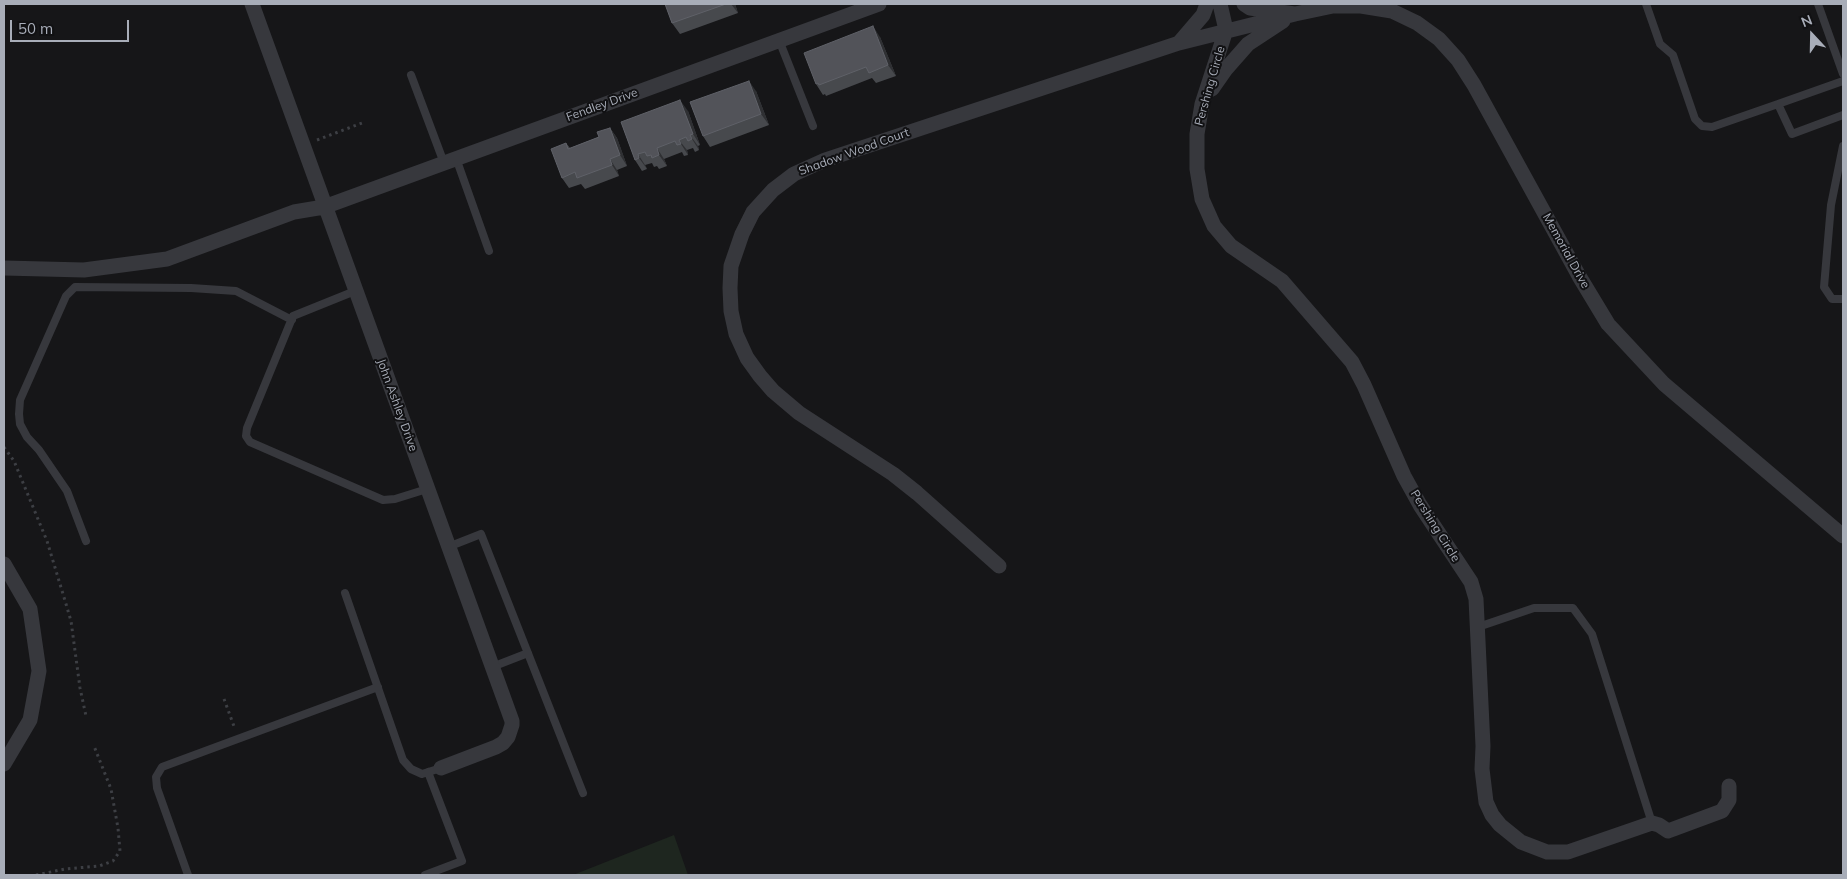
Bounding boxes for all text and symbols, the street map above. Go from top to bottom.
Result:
scale bar [12,10,131,42]
north arrow [1787,10,1837,60]
text: N [1798,11,1815,31]
text: 50 m [18,19,53,38]
street label: Pershing Circle [1192,44,1228,128]
street label: Fendley Drive [564,85,640,125]
street label: Shadow Wood Court [797,125,911,179]
street label: Memorial Drive [1539,211,1593,291]
street label: John Ashley Drive [374,357,420,453]
street label: Pershing Circle [1407,487,1463,565]

